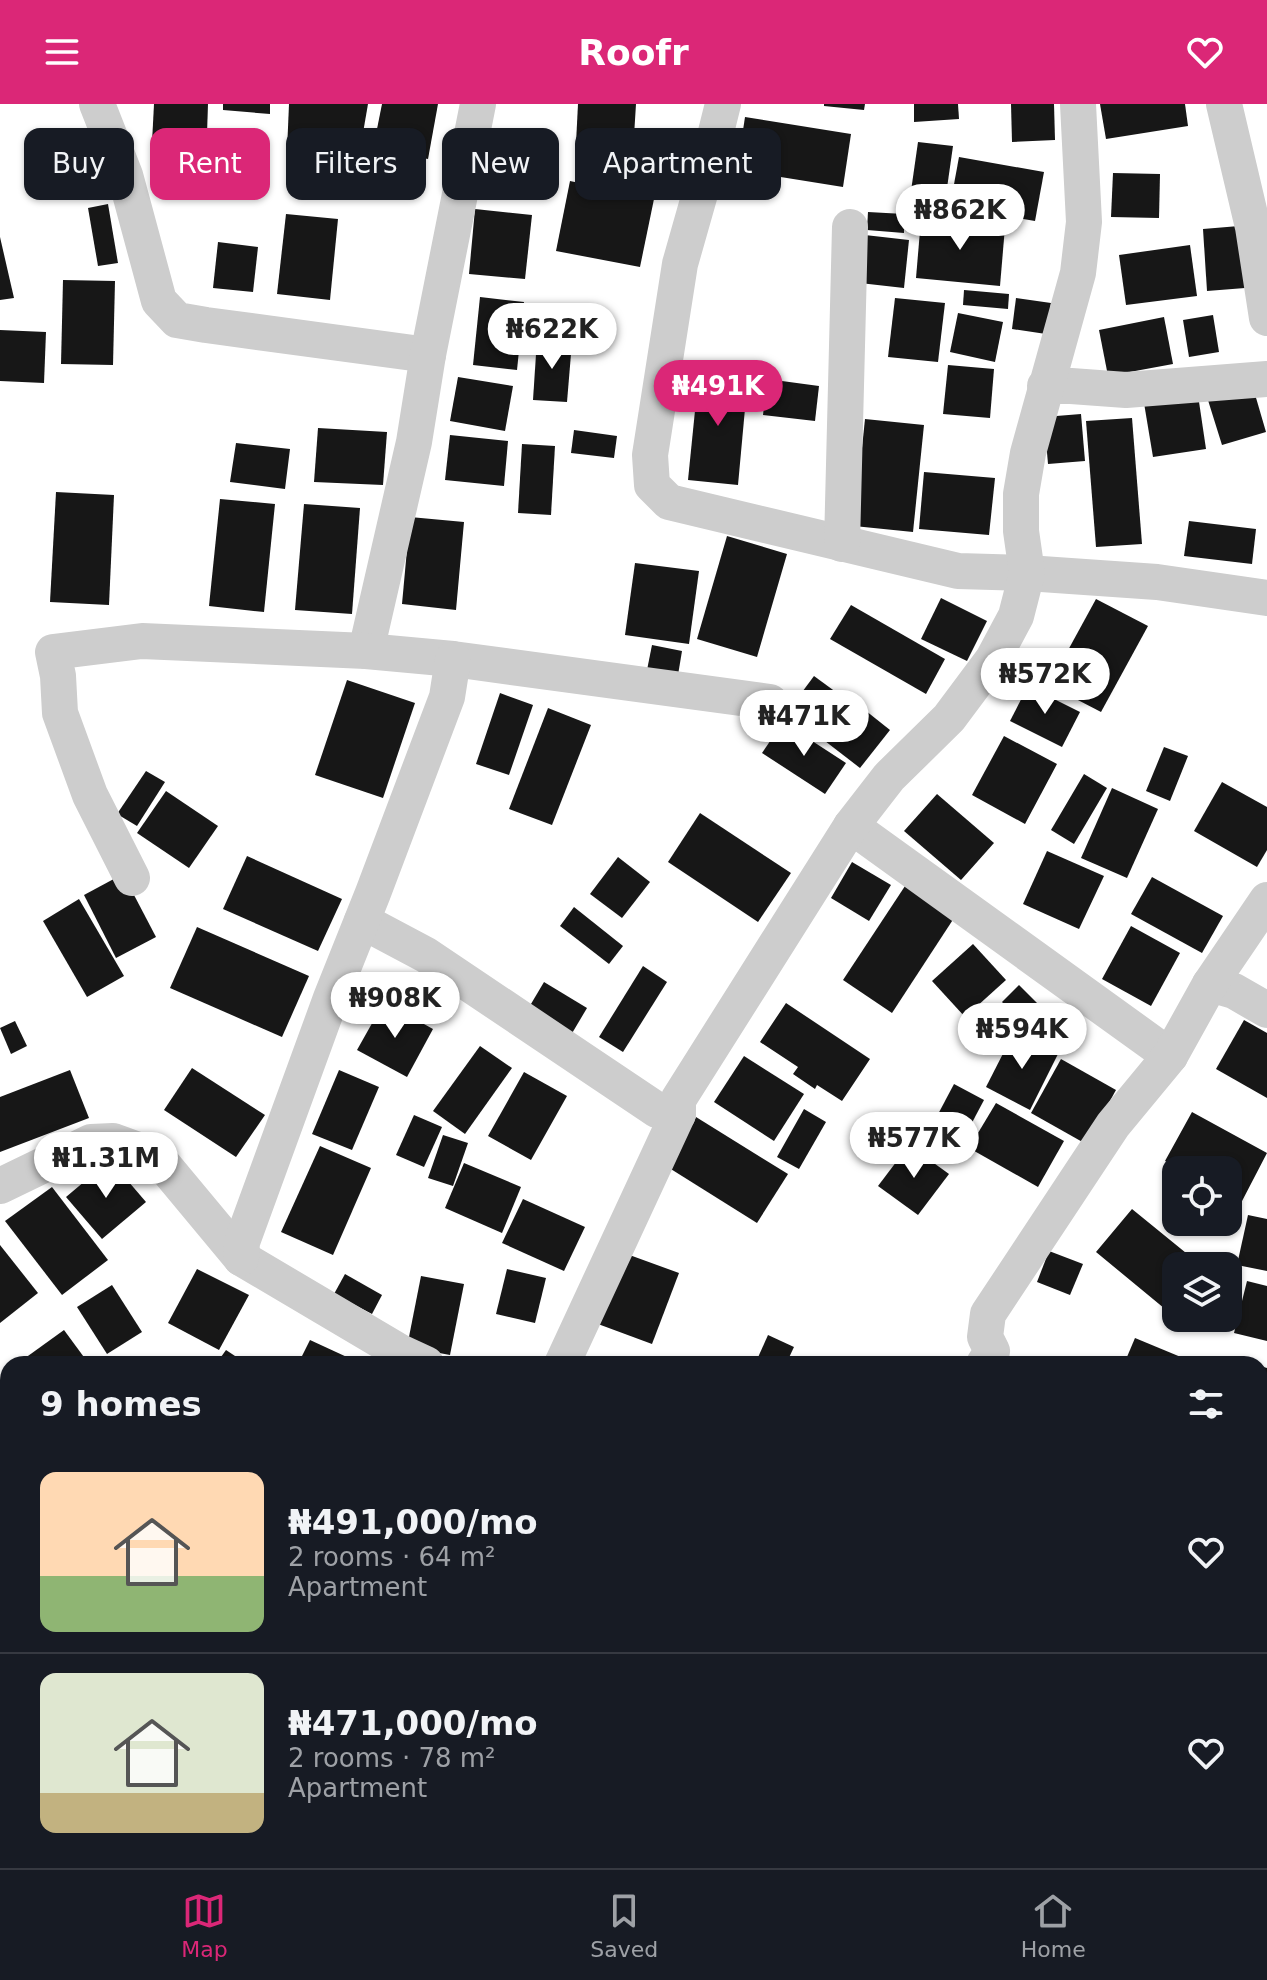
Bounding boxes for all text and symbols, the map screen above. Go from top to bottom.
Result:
icon: menu [40,30,84,74]
icon: heart [1183,30,1227,74]
text: Roofr [578,32,689,73]
chip: Buy [24,128,134,200]
chip: Rent [150,128,270,200]
chip: Filters [286,128,426,200]
chip: New [442,128,559,200]
chip: Apartment [575,128,781,200]
pin: ₦862K [904,184,1016,252]
text: ₦862K [914,195,1006,225]
pin: ₦622K [496,303,608,371]
text: ₦622K [506,314,598,344]
pin: ₦491K [662,360,774,428]
text: ₦491K [672,371,764,401]
pin: ₦572K [989,648,1101,716]
text: ₦572K [999,659,1091,689]
pin: ₦471K [748,690,860,758]
text: ₦471K [758,701,850,731]
pin: ₦908K [339,972,451,1040]
text: ₦908K [349,983,441,1013]
pin: ₦594K [966,1003,1078,1071]
text: ₦594K [976,1014,1068,1044]
pin: ₦577K [858,1112,970,1180]
text: ₦577K [868,1123,960,1153]
pin: ₦1.31M [41,1132,171,1200]
text: ₦1.31M [52,1143,160,1173]
map controls [1162,1156,1242,1332]
button: locate [1162,1156,1242,1236]
button: layers [1162,1252,1242,1332]
icon: filters [1184,1382,1228,1426]
text: 9 homes [40,1384,202,1424]
text: ₦491,000/mo [288,1502,538,1542]
icon: home [104,1504,200,1600]
icon: heart [1184,1530,1228,1574]
text: 2 rooms · 64 m² [288,1542,496,1572]
text: Apartment [288,1572,427,1602]
text: ₦471,000/mo [288,1703,538,1743]
icon: home [104,1705,200,1801]
icon: heart [1184,1731,1228,1775]
text: 2 rooms · 78 m² [288,1743,496,1773]
text: Apartment [288,1773,427,1803]
tab: Map [181,1889,228,1962]
tab: Saved [590,1889,658,1962]
tab: Home [1021,1889,1086,1962]

